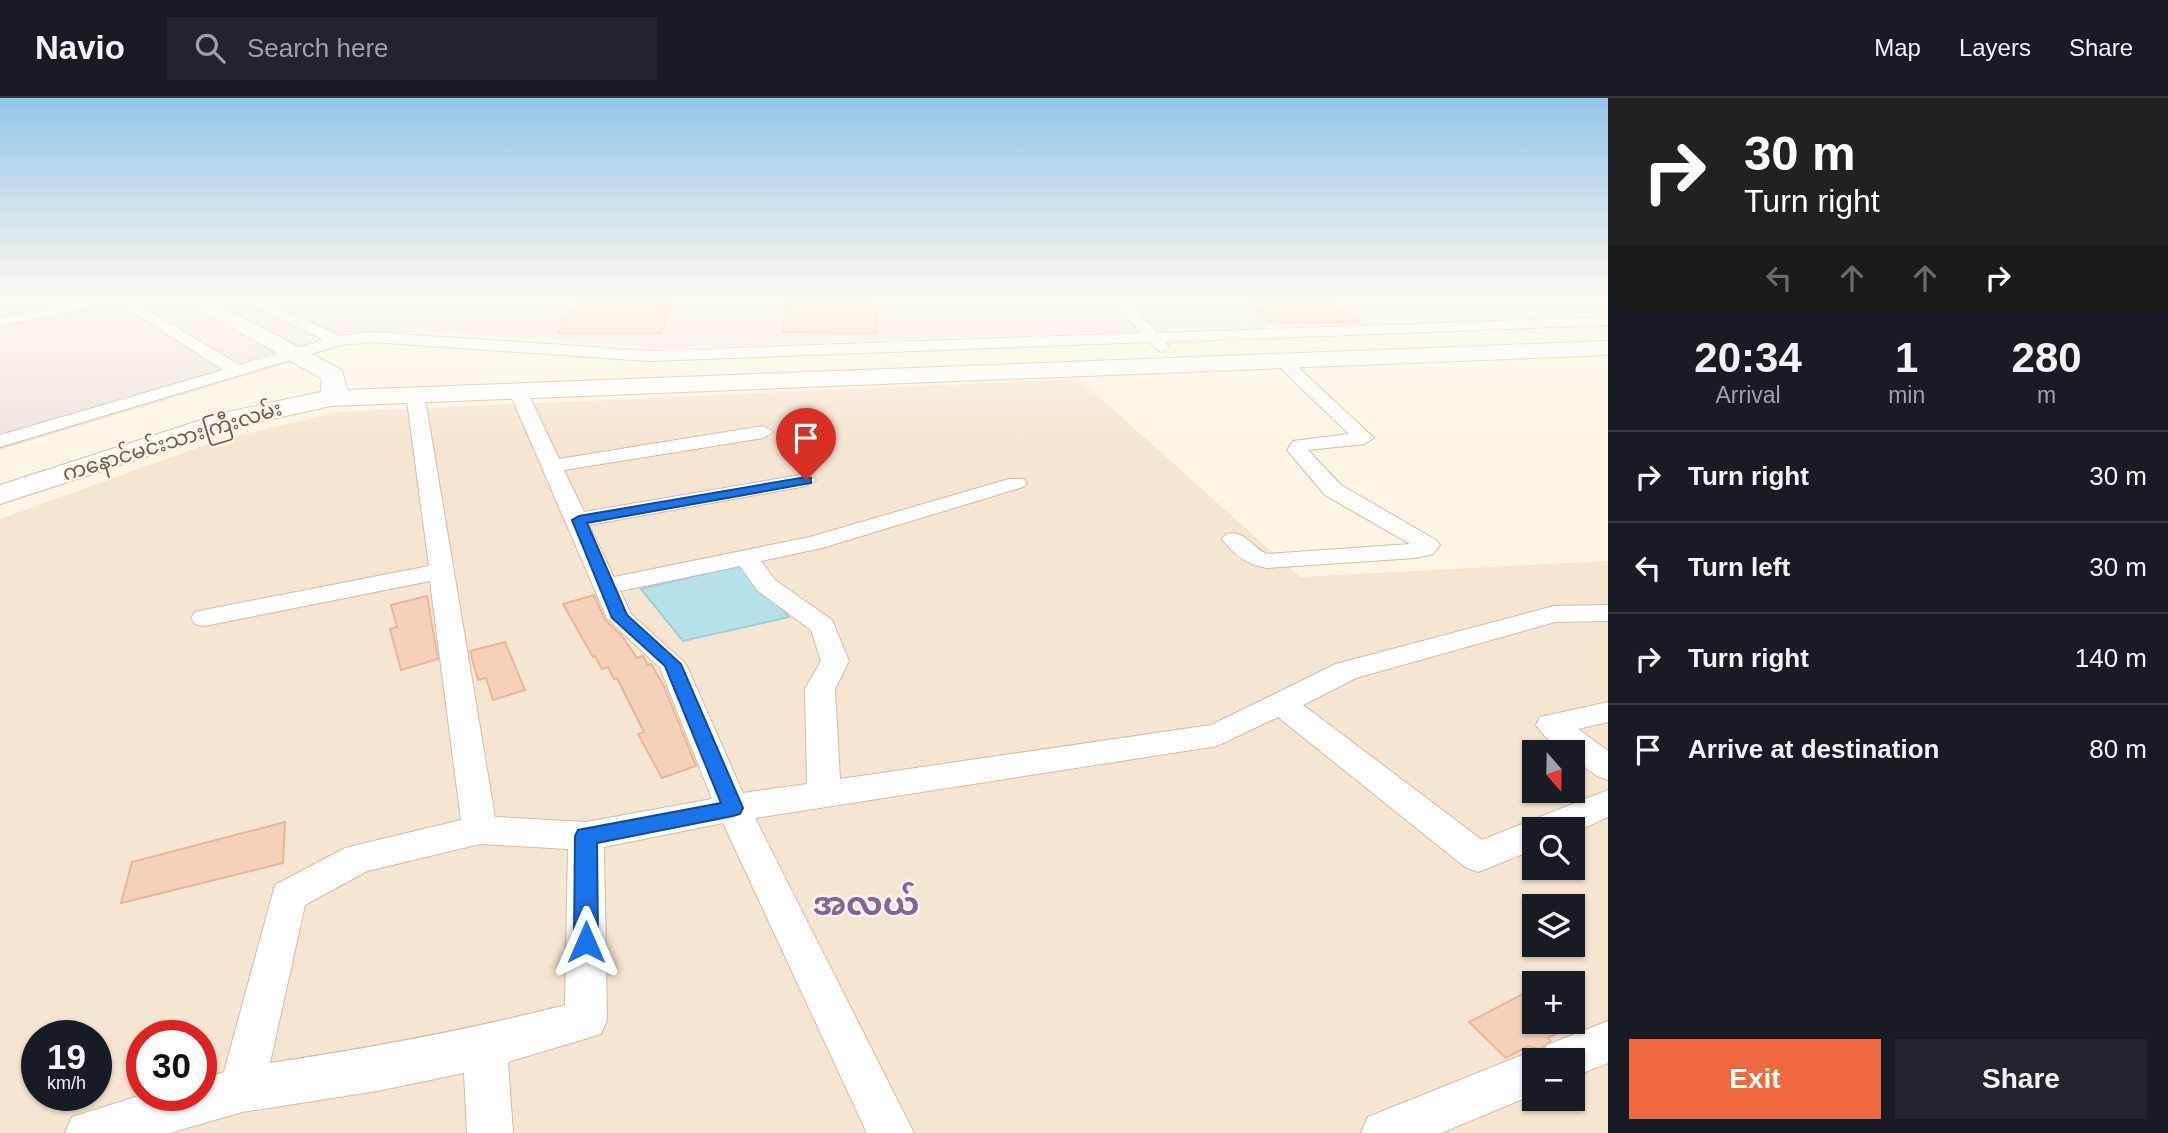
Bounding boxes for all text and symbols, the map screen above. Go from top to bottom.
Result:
search box [167,17,657,80]
text: Navio [35,29,125,66]
icon: search [191,29,229,67]
text: Search here [247,33,389,63]
text: Map [1874,34,1921,61]
text: Layers [1959,34,2031,61]
text: Share [2069,34,2133,61]
icon: right [1629,126,1720,217]
text: 30 m [1744,126,1856,180]
text: Turn right [1744,183,1880,219]
icon: left [1760,259,1798,297]
icon: ahead [1833,259,1871,297]
icon: ahead [1906,259,1944,297]
icon: right [1979,259,2017,297]
text: 20:34 [1694,334,1802,381]
text: 1 [1895,334,1918,381]
text: 280 [2012,334,2082,381]
text: Arrival [1715,382,1781,408]
text: min [1888,382,1925,408]
text: m [2037,382,2056,408]
street label: ကနောင်မင်းသားကြီးလမ်း [58,392,286,491]
pin [776,408,836,480]
icon: arrive [787,419,825,457]
icon: right [1629,458,1667,496]
text: Turn right [1688,461,1809,491]
text: 30 m [2089,461,2147,491]
icon: left [1629,549,1667,587]
text: Turn left [1688,552,1790,582]
text: 30 m [2089,552,2147,582]
icon: right [1629,640,1667,678]
text: Turn right [1688,643,1809,673]
text: 140 m [2075,643,2147,673]
icon: arrive [1629,731,1667,769]
text: Arrive at destination [1688,734,1939,764]
text: 80 m [2089,734,2147,764]
north arrow [1522,740,1586,803]
map controls [1522,740,1585,1111]
button: search [1522,817,1585,880]
district label: အလယ် [813,881,919,922]
button: layers [1522,894,1585,957]
position arrow [549,905,623,979]
button: + [1522,971,1585,1034]
speed limit sign: 30 [126,1020,217,1111]
text: 19 [47,1037,86,1076]
button: Exit [1629,1039,1881,1119]
button: Share [1895,1039,2147,1119]
button: − [1522,1048,1585,1111]
text: km/h [47,1073,86,1093]

